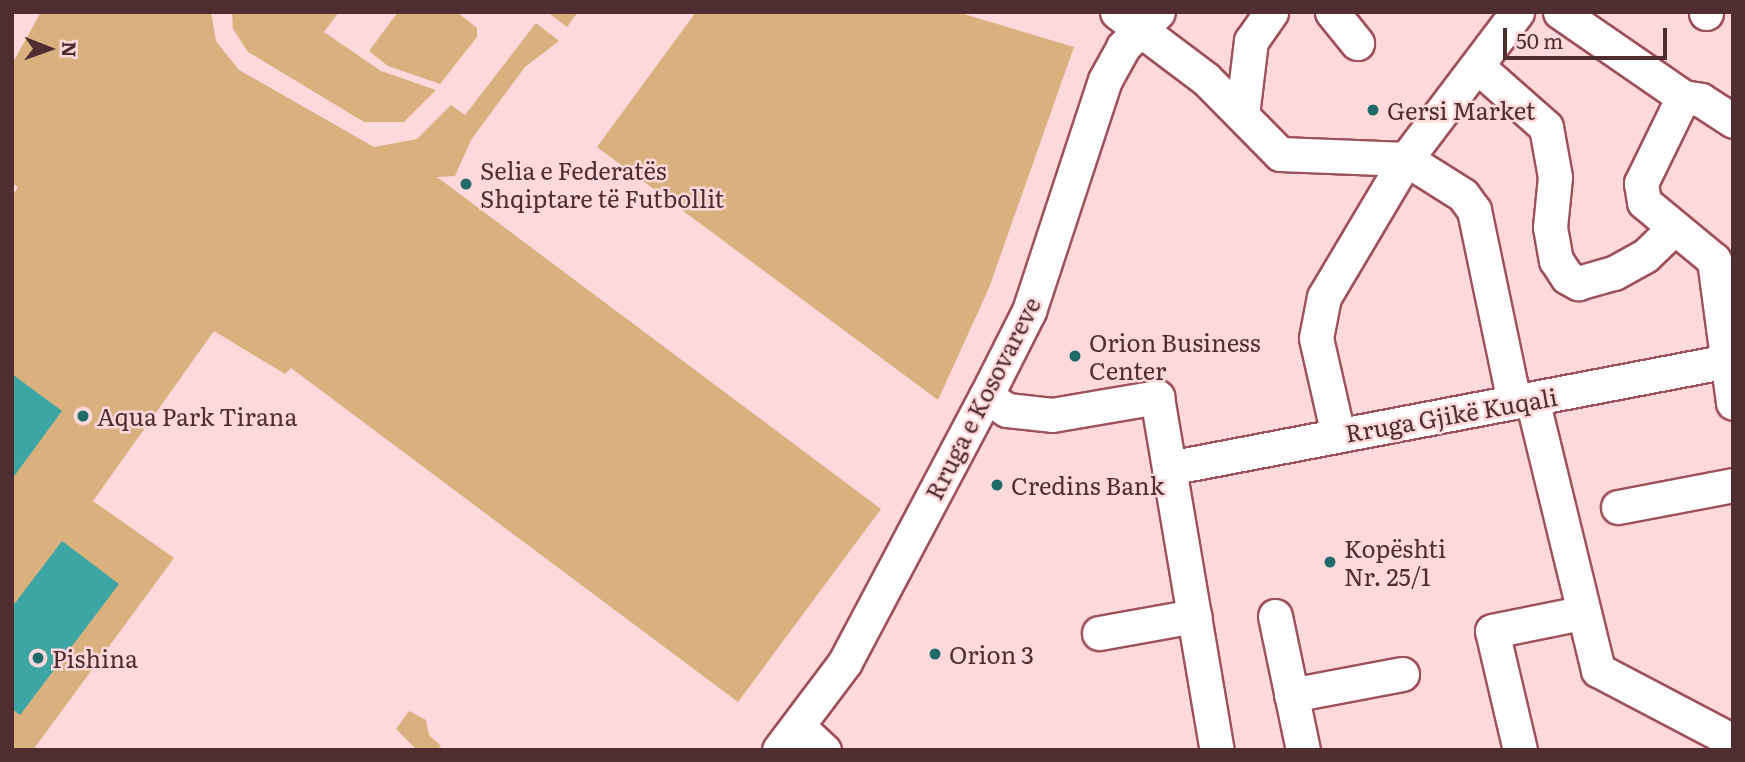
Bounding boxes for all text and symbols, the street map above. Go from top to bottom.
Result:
north arrow [14,14,84,84]
scale bar [1507,14,1672,58]
text: 50 m [1516,24,1563,55]
text: N [56,41,84,58]
place label: Gersi Market [1387,96,1536,124]
marker: Gersi Market [1365,102,1381,118]
place label: Selia e Federatës Shqiptare të Futbollit [480,156,724,212]
marker: Selia e Federatës Shqiptare të Futbollit [458,176,474,192]
street label: Rruga e Kosovareve [918,292,1046,504]
place label: Orion Business Center [1089,328,1261,384]
marker: Orion Business Center [1067,348,1083,364]
street label: Rruga Gjikë Kuqali [1343,381,1559,447]
place label: Aqua Park Tirana [97,402,297,430]
marker: Aqua Park Tirana [75,408,91,424]
place label: Credins Bank [1011,471,1164,499]
marker: Credins Bank [989,477,1005,493]
place label: Kopështi Nr. 25/1 [1344,534,1446,590]
marker: Kopështi Nr. 25/1 [1322,554,1338,570]
place label: Orion 3 [949,640,1034,668]
place label: Pishina [52,644,138,672]
marker: Orion 3 [927,646,943,662]
marker: Pishina [30,650,46,666]

